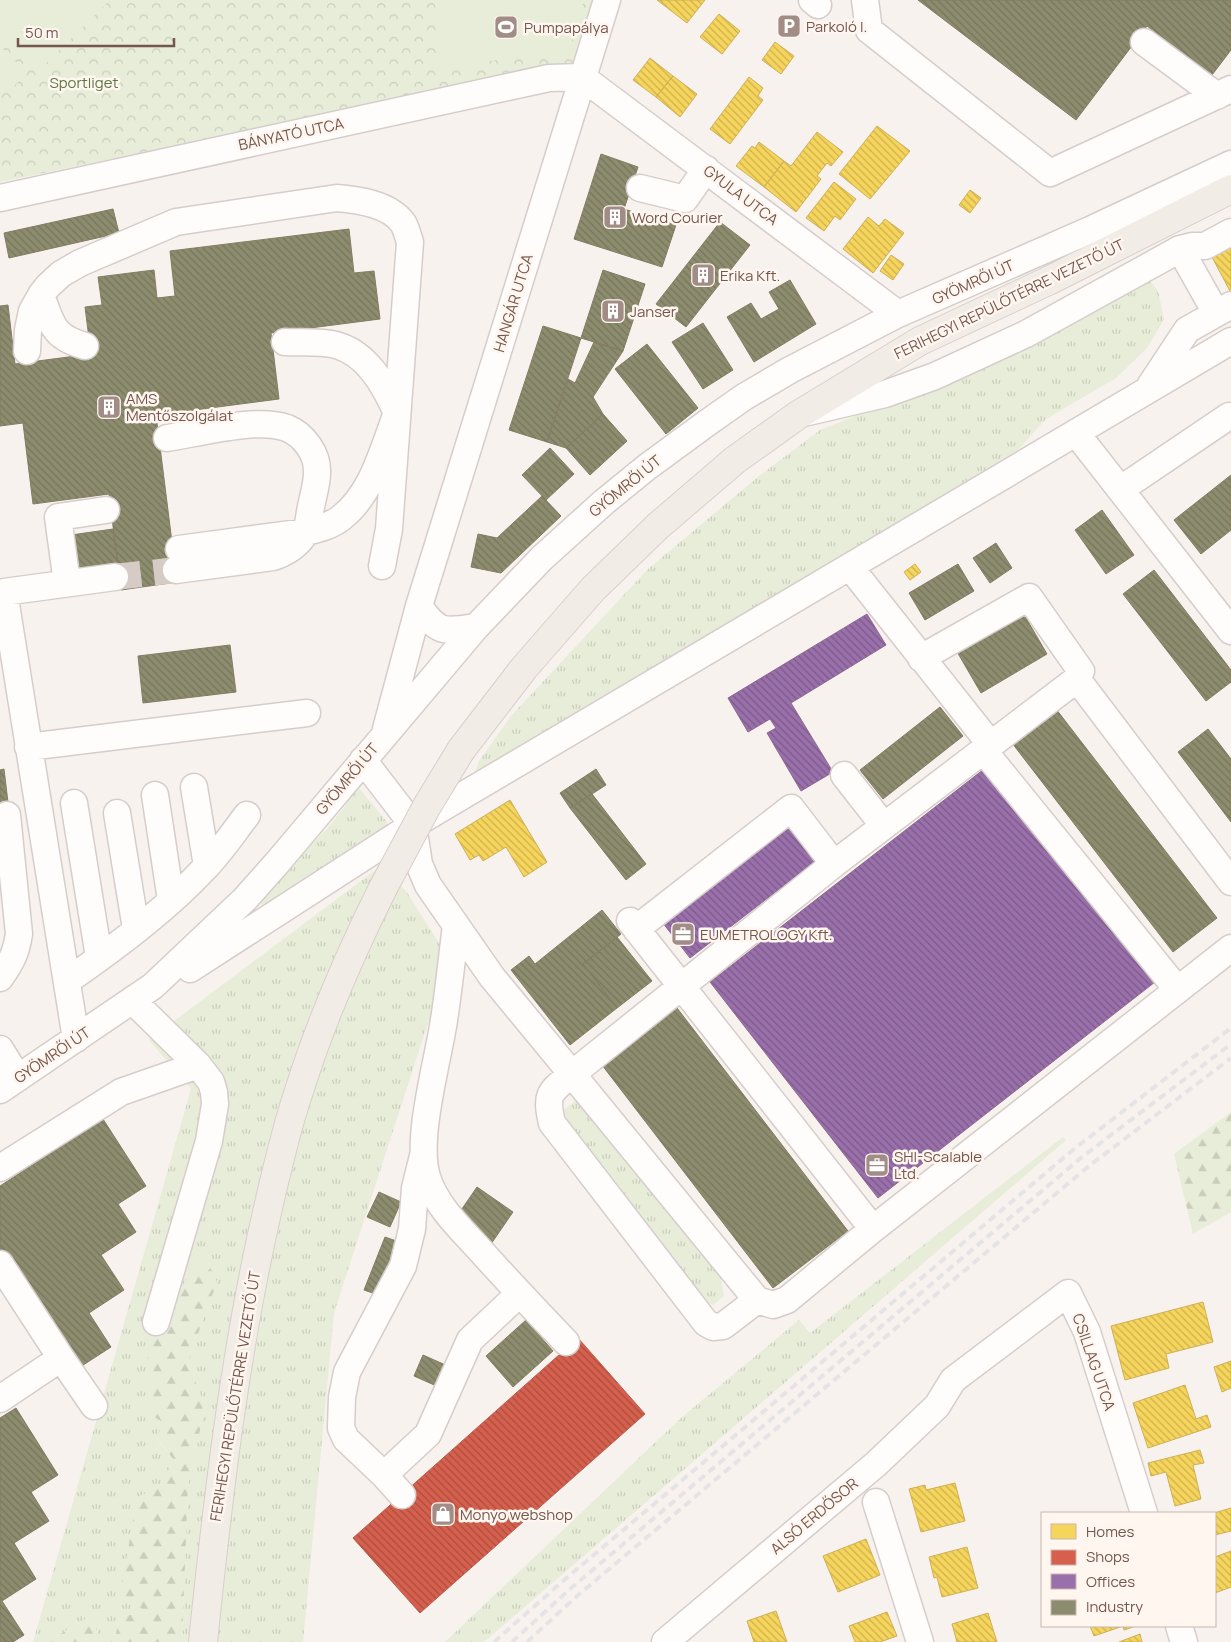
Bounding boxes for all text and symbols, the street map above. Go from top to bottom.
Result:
parking icon: Parkoló I. [776,13,802,39]
sports icon: Pumpapálya [493,14,519,40]
scale bar [18,15,174,47]
place label: Parkoló I. [806,16,867,37]
place label: Pumpapálya [524,17,609,38]
text: 50 m [25,22,59,43]
park label: Sportliget [49,72,119,93]
street label: BÁNYATÓ UTCA [236,112,346,155]
street label: GYULA UTCA [699,160,783,230]
building icon: Word Courier [602,204,628,230]
place label: Word Courier [632,207,723,228]
street label: FERIHEGYI REPÜLŐTÉRRE VEZETŐ ÚT [891,234,1127,364]
street label: HANGÁR UTCA [488,251,538,355]
street label: GYÖMRŐI ÚT [929,255,1017,309]
building icon: Erika Kft. [690,262,716,288]
place label: Erika Kft. [720,265,780,286]
building icon: Janser [600,298,626,324]
place label: Janser [630,301,677,322]
place label: AMS Mentőszolgálat [126,388,233,426]
building icon: AMS Mentőszolgálat [96,394,122,420]
street label: GYÖMRŐI ÚT [584,450,666,522]
street label: GYÖMRŐI ÚT [311,739,383,819]
office icon: EUMETROLOGY Kft. [670,921,696,947]
place label: EUMETROLOGY Kft. [700,924,833,945]
street label: GYÖMRŐI ÚT [10,1022,94,1088]
place label: SHI-Scalable Ltd. [894,1146,982,1184]
office icon: SHI-Scalable Ltd. [864,1152,890,1178]
street label: FERIHEGYI REPÜLŐTÉRRE VEZETŐ ÚT [205,1269,265,1523]
street label: CSILLAG UTCA [1068,1311,1121,1414]
street label: ALSÓ ERDŐSOR [766,1473,862,1559]
shop icon: Monyo webshop [430,1501,456,1527]
place label: Monyo webshop [460,1504,573,1525]
legend [1041,1512,1216,1627]
text: Homes [1086,1521,1135,1542]
text: Shops [1086,1546,1130,1567]
text: Offices [1086,1571,1135,1592]
text: Industry [1086,1596,1143,1617]

